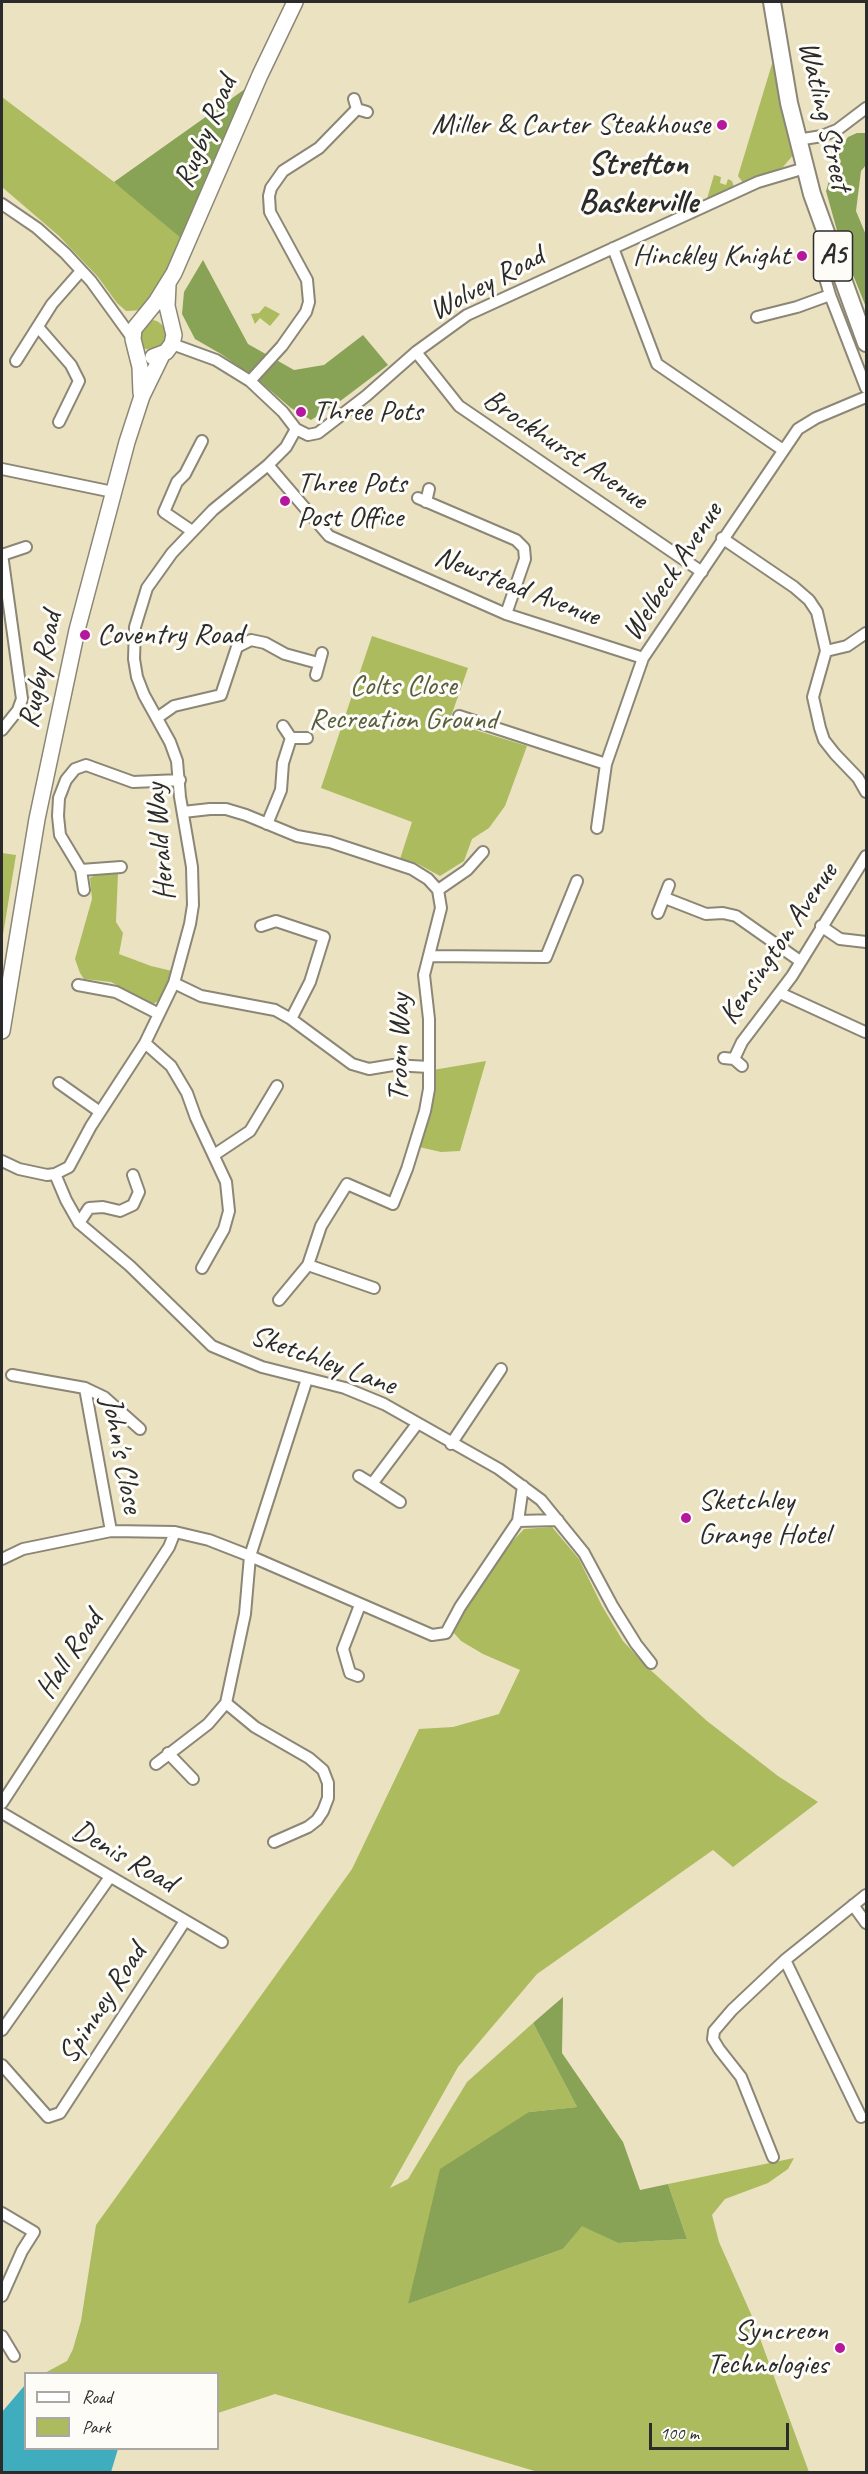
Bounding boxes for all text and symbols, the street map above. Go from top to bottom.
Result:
street label: Watling Street [789,38,859,194]
street label: Rugby Road [166,71,246,193]
place label: Miller & Carter Steakhouse [431,107,710,143]
marker: Miller & Carter Steakhouse [715,118,729,132]
district label: Stretton Baskerville [579,145,697,223]
road number: A5 [814,231,852,281]
place label: Hinckley Knight [633,238,790,274]
street label: Wolvey Road [424,239,550,329]
marker: Hinckley Knight [795,249,809,263]
street label: Brockhurst Avenue [476,382,654,518]
place label: Three Pots [313,394,423,430]
marker: Three Pots [294,405,308,419]
place label: Three Pots Post Office [297,466,407,536]
marker: Three Pots Post Office [278,494,292,508]
street label: Welbeck Avenue [615,496,731,648]
street label: Newstead Avenue [429,539,605,635]
street label: Rugby Road [11,609,71,731]
place label: Coventry Road [97,617,244,653]
marker: Coventry Road [78,628,92,642]
park label: Colts Close Recreation Ground [309,668,497,738]
street label: Herald Way [138,782,184,902]
street label: Kensington Avenue [712,856,846,1032]
street label: Troon Way [381,993,419,1103]
street label: Sketchley Lane [245,1318,401,1404]
street label: John's Close [92,1394,150,1516]
place label: Sketchley Grange Hotel [698,1483,830,1553]
marker: Sketchley Grange Hotel [679,1511,693,1525]
street label: Hall Road [28,1604,112,1706]
street label: Denis Road [66,1813,182,1901]
street label: Spinney Road [51,1937,155,2071]
place label: Syncreon Technologies [707,2313,828,2384]
marker: Syncreon Technologies [833,2341,847,2355]
legend [24,2372,219,2450]
text: Road [82,2386,112,2408]
scale bar [652,2411,792,2449]
text: Park [82,2416,111,2438]
text: 100 m [660,2422,699,2444]

